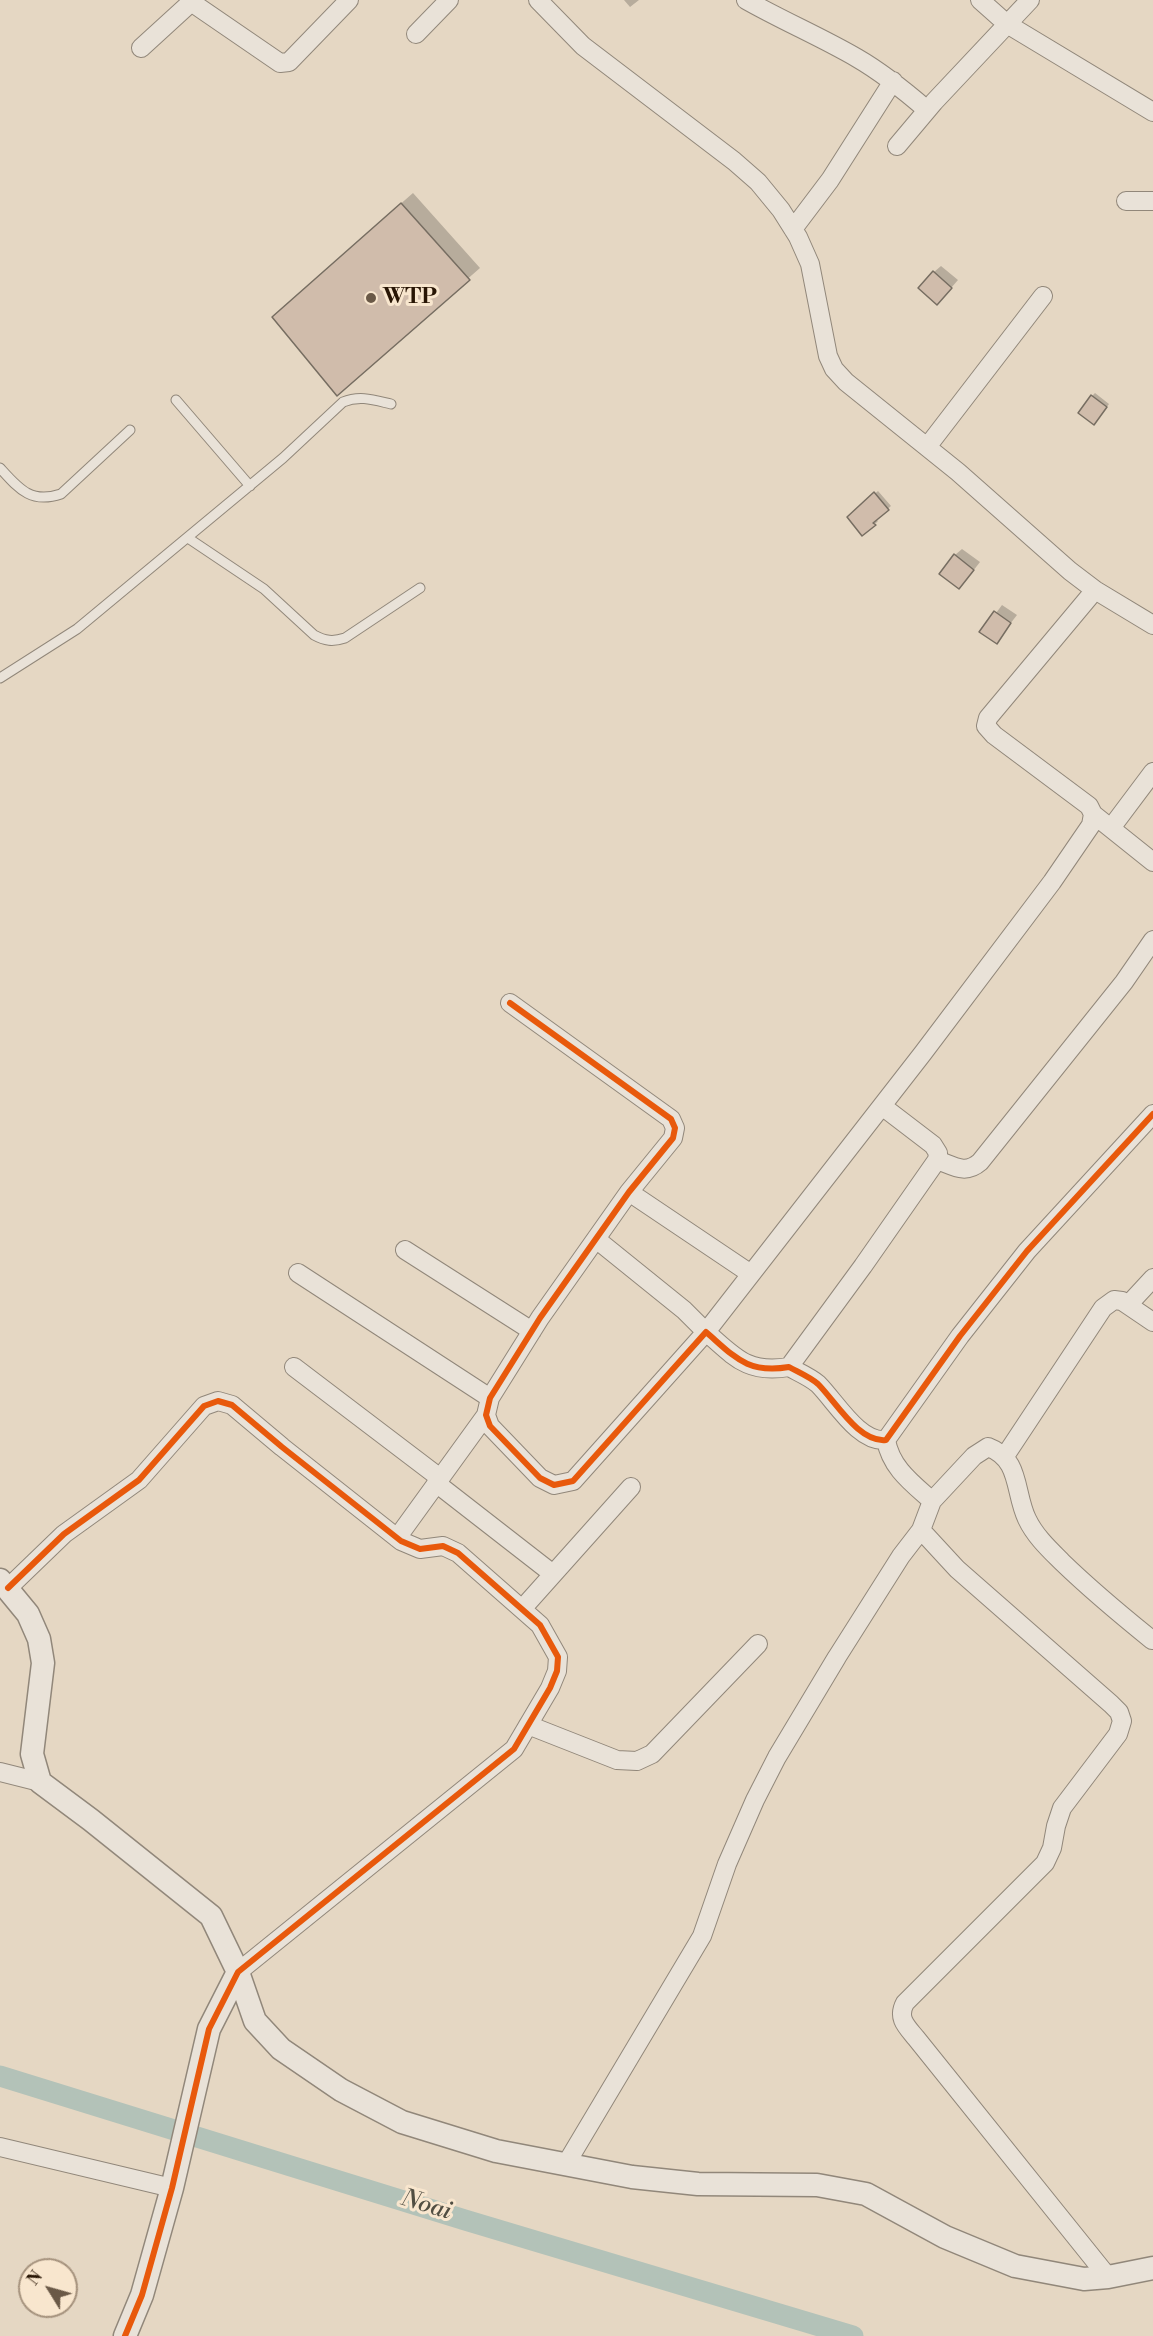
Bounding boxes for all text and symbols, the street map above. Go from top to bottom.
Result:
place label: WTP [383,285,437,311]
marker: WTP [364,291,378,305]
water label: Noai [397,2185,455,2227]
north arrow [18,2258,78,2318]
text: N [23,2267,47,2289]

